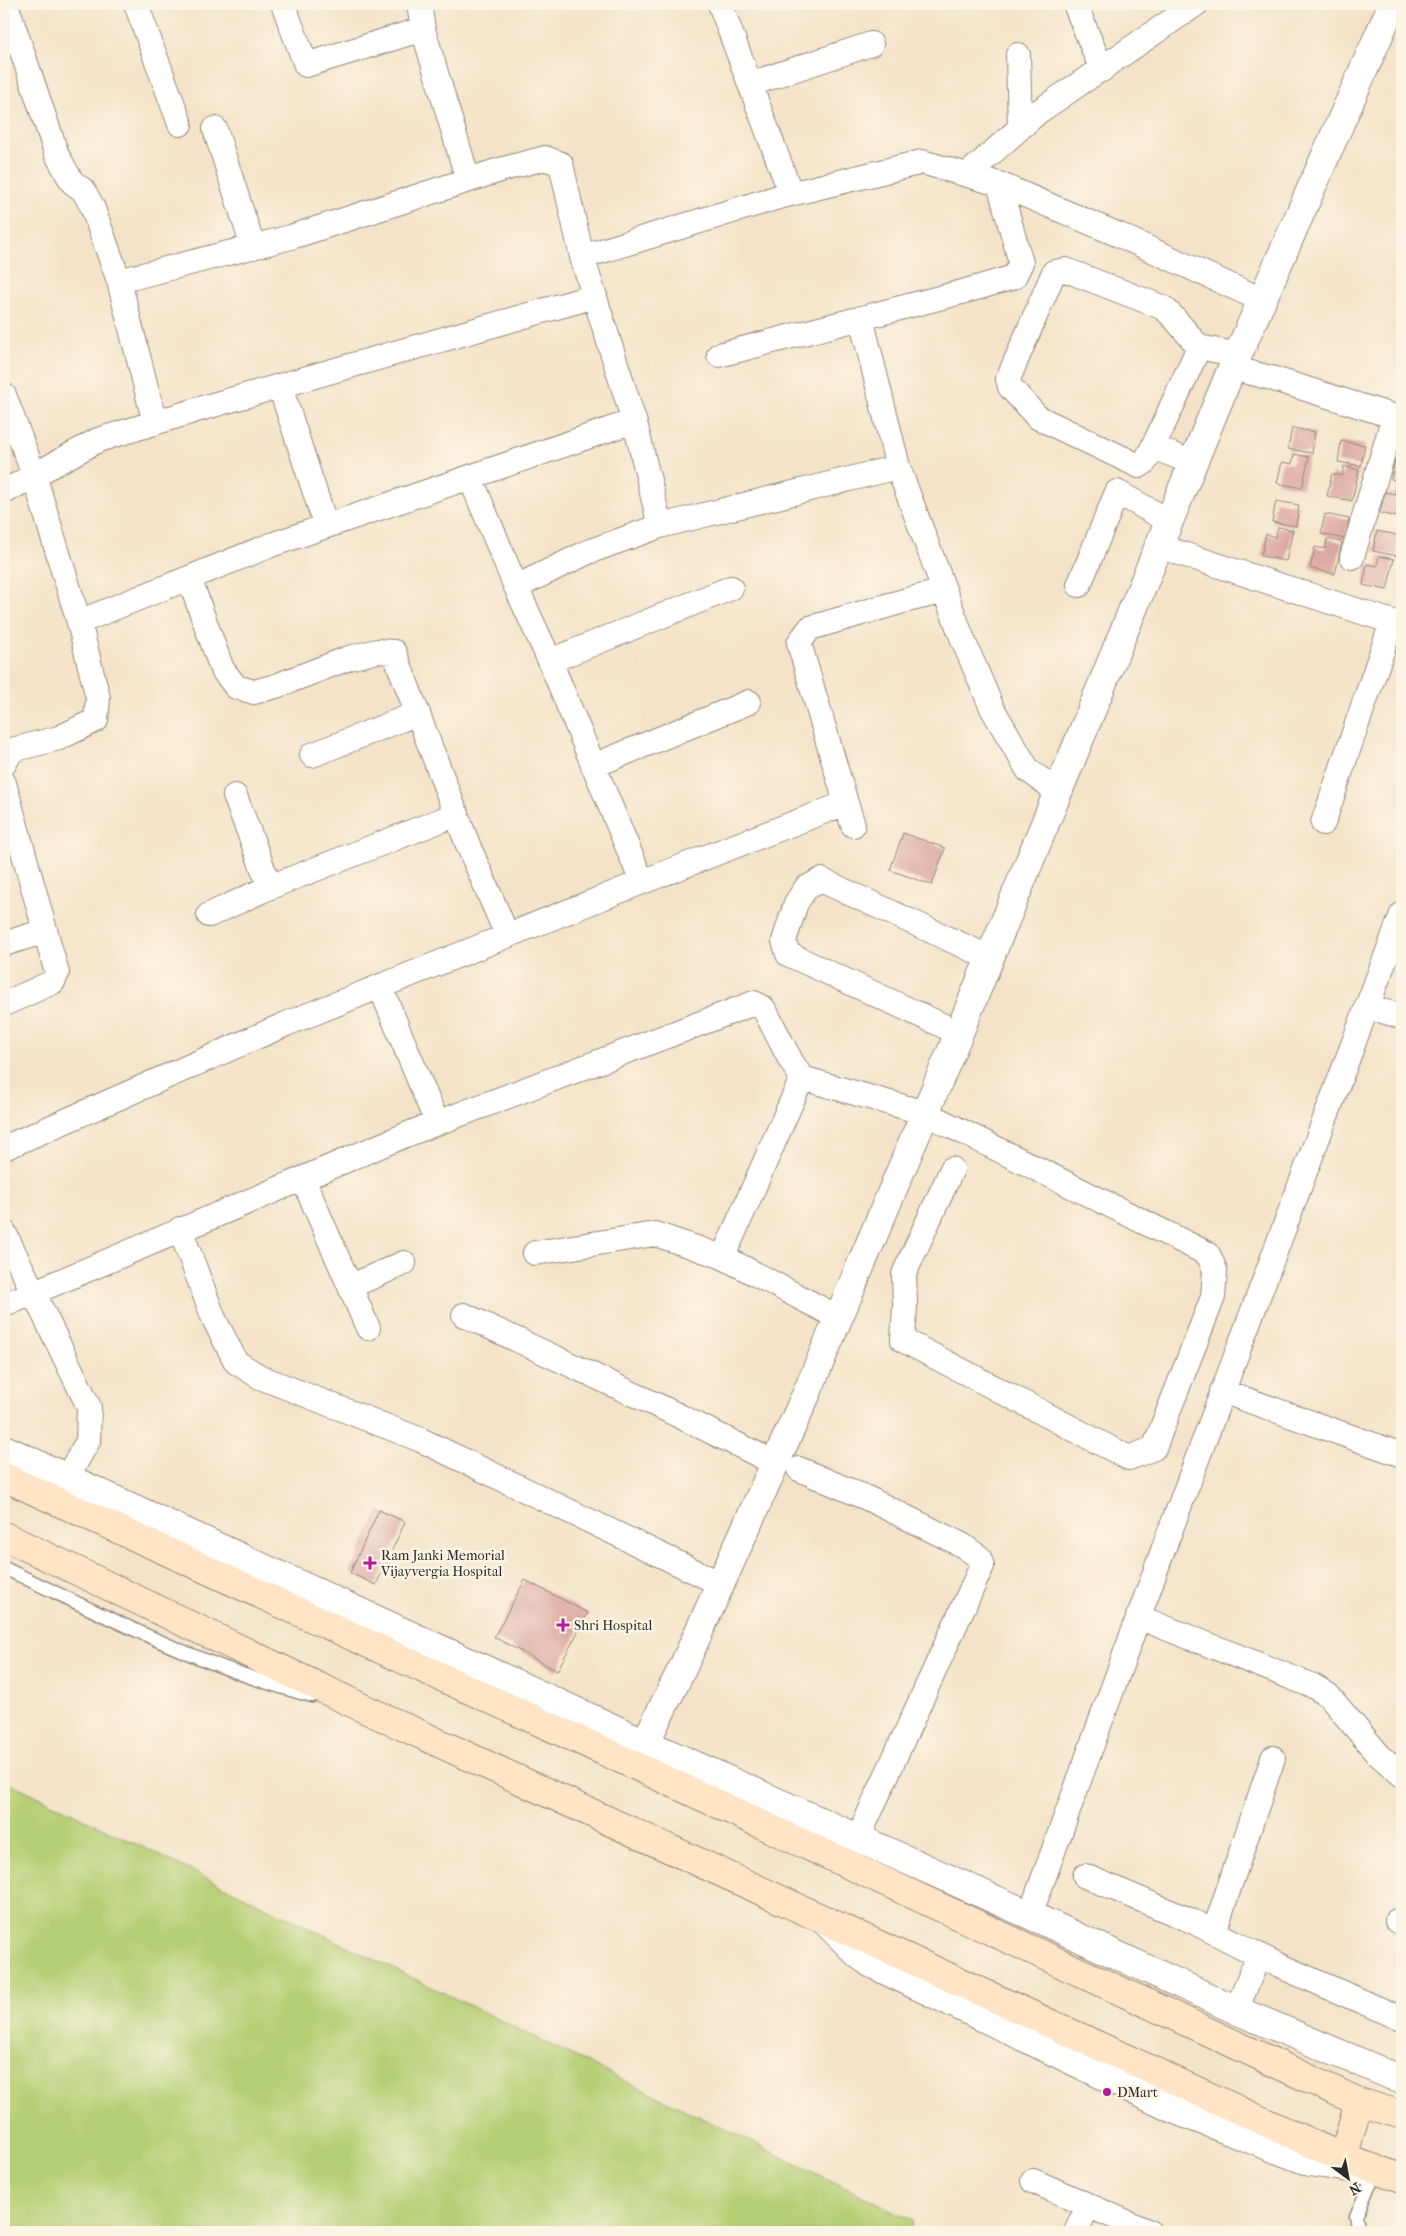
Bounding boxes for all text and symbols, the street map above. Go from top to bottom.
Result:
place label: Ram Janki Memorial Vijayvergia Hospital [380,1547,505,1580]
marker: Ram Janki Memorial Vijayvergia Hospital [363,1556,377,1570]
place label: Shri Hospital [574,1617,652,1634]
marker: Shri Hospital [556,1618,570,1632]
place label: DMart [1117,2084,1158,2101]
marker: DMart [1101,2086,1113,2098]
north arrow [1324,2154,1374,2204]
text: N [1345,2179,1364,2199]

